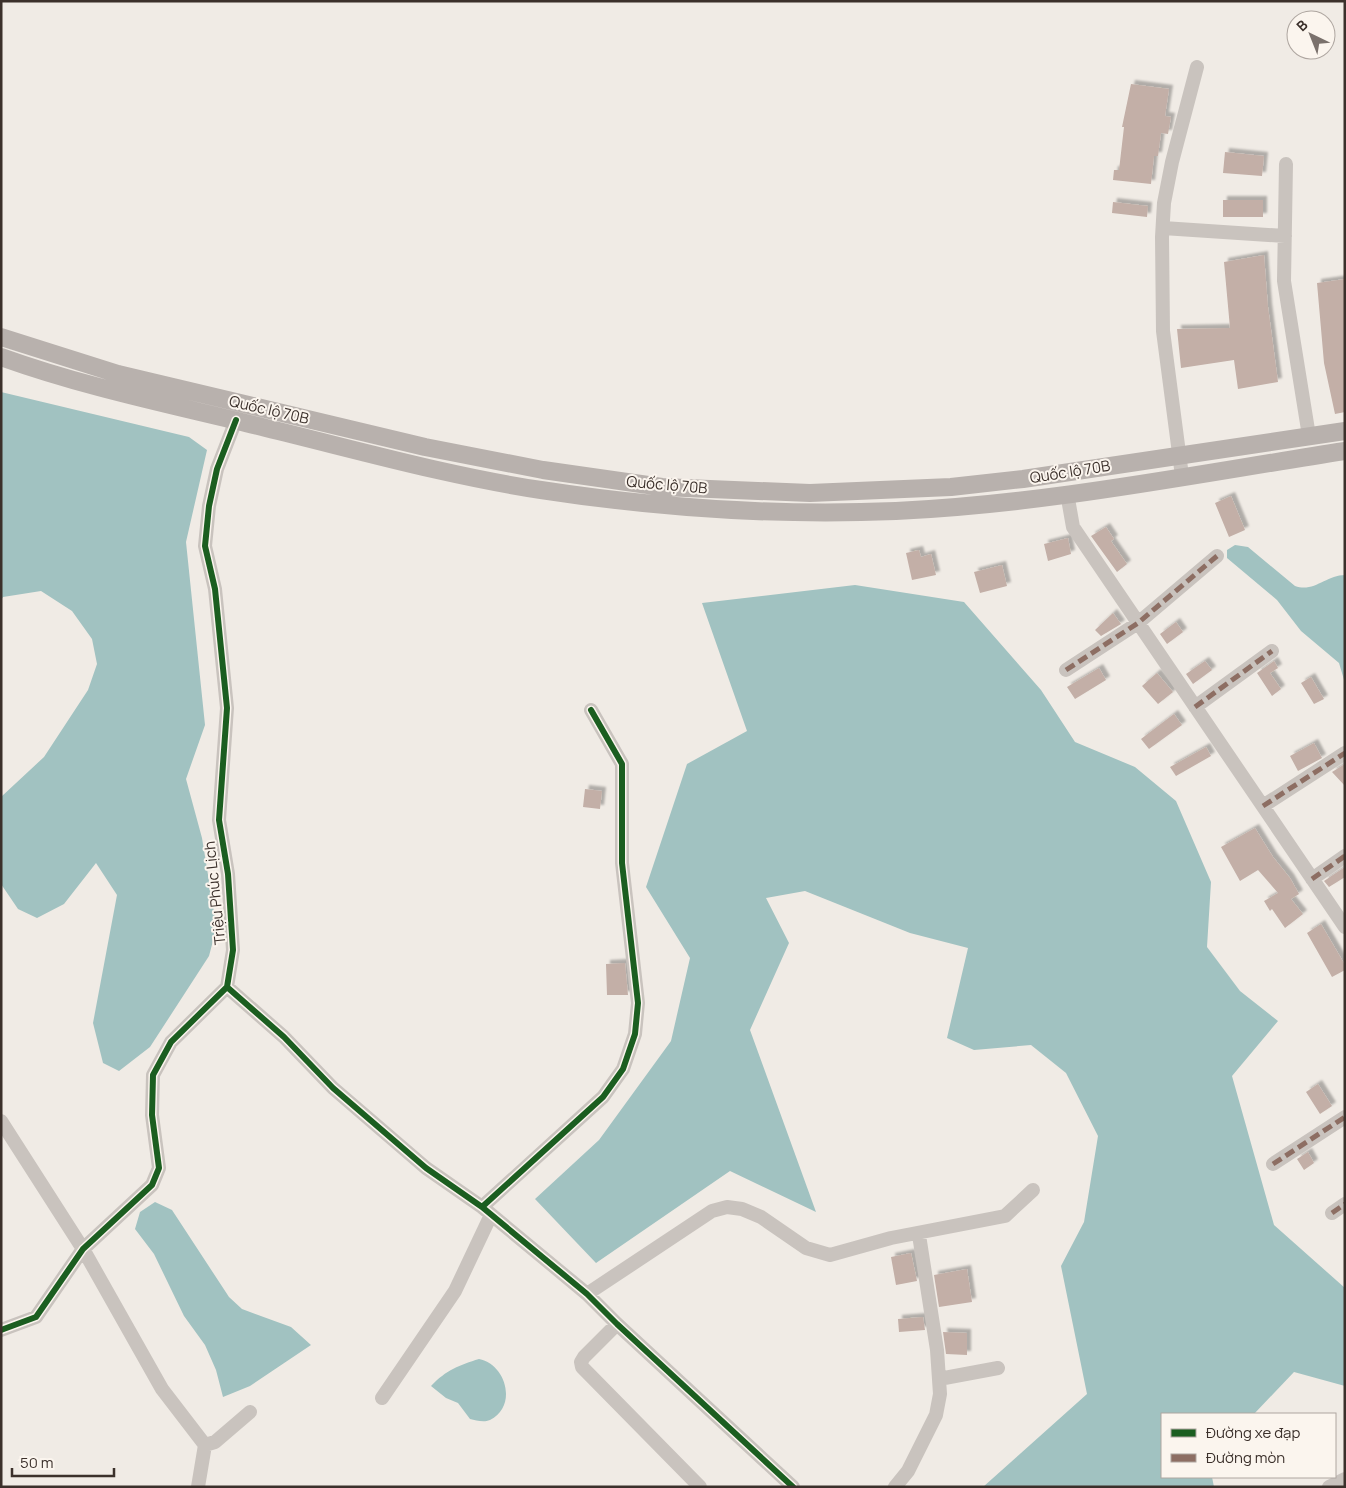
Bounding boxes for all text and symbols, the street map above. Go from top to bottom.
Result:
north arrow [1286,10,1336,60]
text: B [1292,15,1312,35]
street label: Quốc lộ 70B [227,390,311,429]
street label: Quốc lộ 70B [1028,455,1112,488]
street label: Quốc lộ 70B [626,471,708,498]
street label: Triệu Phúc Lịch [199,840,230,946]
legend [1161,1413,1336,1478]
text: Đường xe đạp [1206,1422,1300,1443]
scale bar [12,1446,115,1478]
text: Đường mòn [1206,1447,1285,1468]
text: 50 m [20,1452,54,1473]

